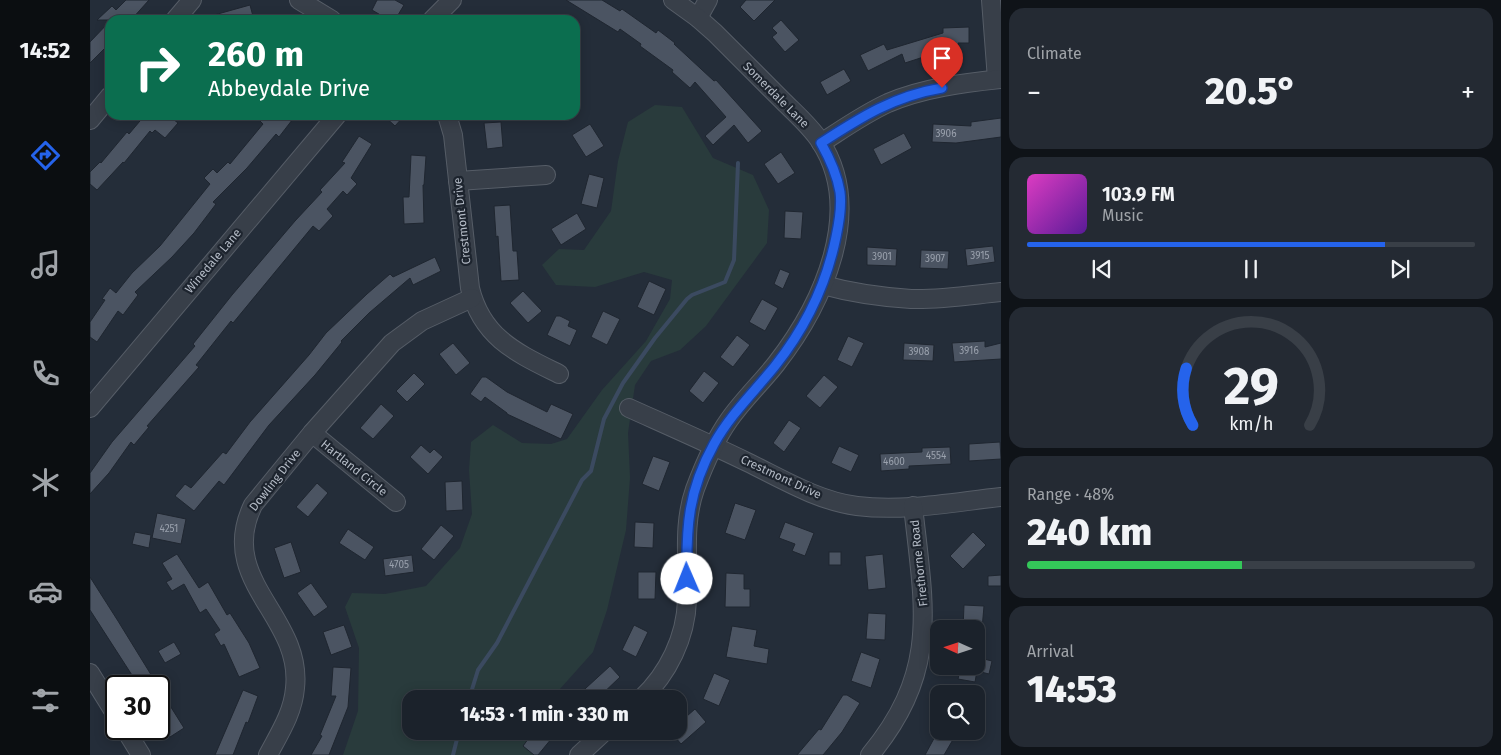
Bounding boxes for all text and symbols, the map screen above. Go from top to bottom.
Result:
text: 260 m [208,33,304,75]
icon: right [125,35,190,100]
text: 14:52 [20,37,70,64]
pin [921,37,963,88]
icon: arrive [928,44,956,72]
text: Climate [1027,44,1082,63]
street label: Somerdale Lane [740,59,812,131]
text: 20.5° [1205,68,1297,114]
text: Abbeydale Drive [208,75,370,102]
text: − [1027,76,1041,109]
text: + [1461,76,1475,109]
house number: 3906 [935,128,957,140]
icon: directions [28,138,63,173]
street label: Crestmont Drive [450,177,474,265]
text: 103.9 FM [1102,183,1175,206]
text: Music [1102,206,1143,225]
street label: Winedale Lane [182,226,244,296]
icon: music [28,247,63,282]
house number: 3915 [970,250,990,262]
house number: 3901 [872,251,892,263]
house number: 3907 [925,253,946,265]
icon: previous [1088,255,1116,283]
icon: pause [1237,255,1265,283]
icon: next [1386,255,1414,283]
house number: 3916 [959,345,979,357]
house number: 3908 [908,346,930,358]
text: 29 [1223,355,1279,418]
icon: phone [28,356,63,391]
text: km/h [1229,413,1273,435]
street label: Hartland Circle [318,437,390,499]
street label: Dowling Drive [246,446,304,514]
house number: 4554 [926,450,947,462]
street label: Crestmont Drive [738,452,824,502]
house number: 4600 [883,456,905,468]
icon: climate [28,465,63,500]
text: Range · 48% [1027,485,1114,504]
text: 240 km [1027,509,1152,555]
street label: Firethorne Road [907,519,931,607]
house number: 4251 [160,523,178,535]
position arrow [660,552,712,604]
house number: 4705 [389,559,409,571]
icon: car [28,574,63,609]
north arrow [930,620,985,675]
map controls [930,620,985,740]
text: Arrival [1027,642,1074,661]
text: 14:53 [1027,666,1117,712]
speed limit sign: 30 [105,675,170,740]
icon: filters [28,683,63,718]
button: search [930,685,985,740]
text: 14:53 · 1 min · 330 m [460,703,629,726]

